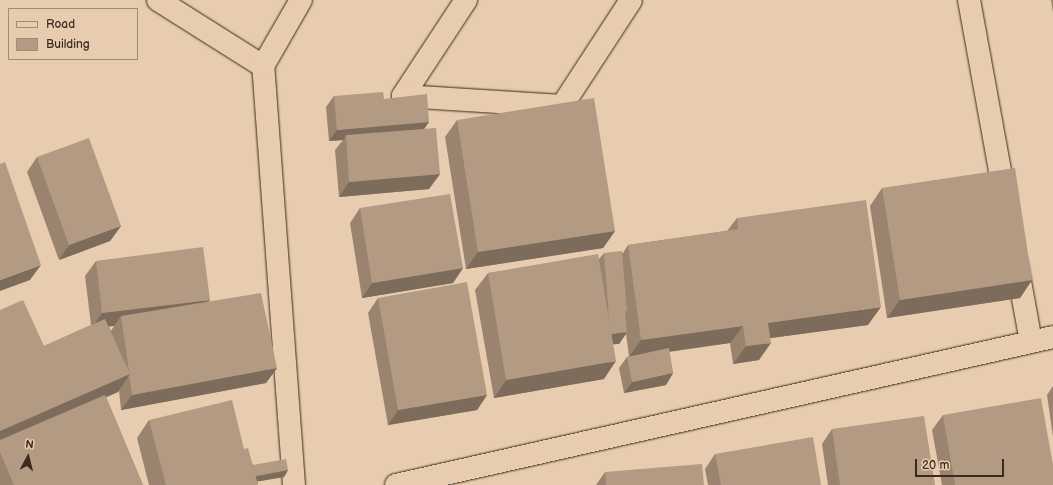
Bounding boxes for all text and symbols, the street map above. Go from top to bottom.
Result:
legend [8,8,138,60]
text: Road [46,17,75,32]
text: Building [46,37,90,52]
north arrow [8,437,48,477]
text: N [25,438,34,452]
scale bar [917,451,1006,477]
text: 20 m [922,458,949,473]

